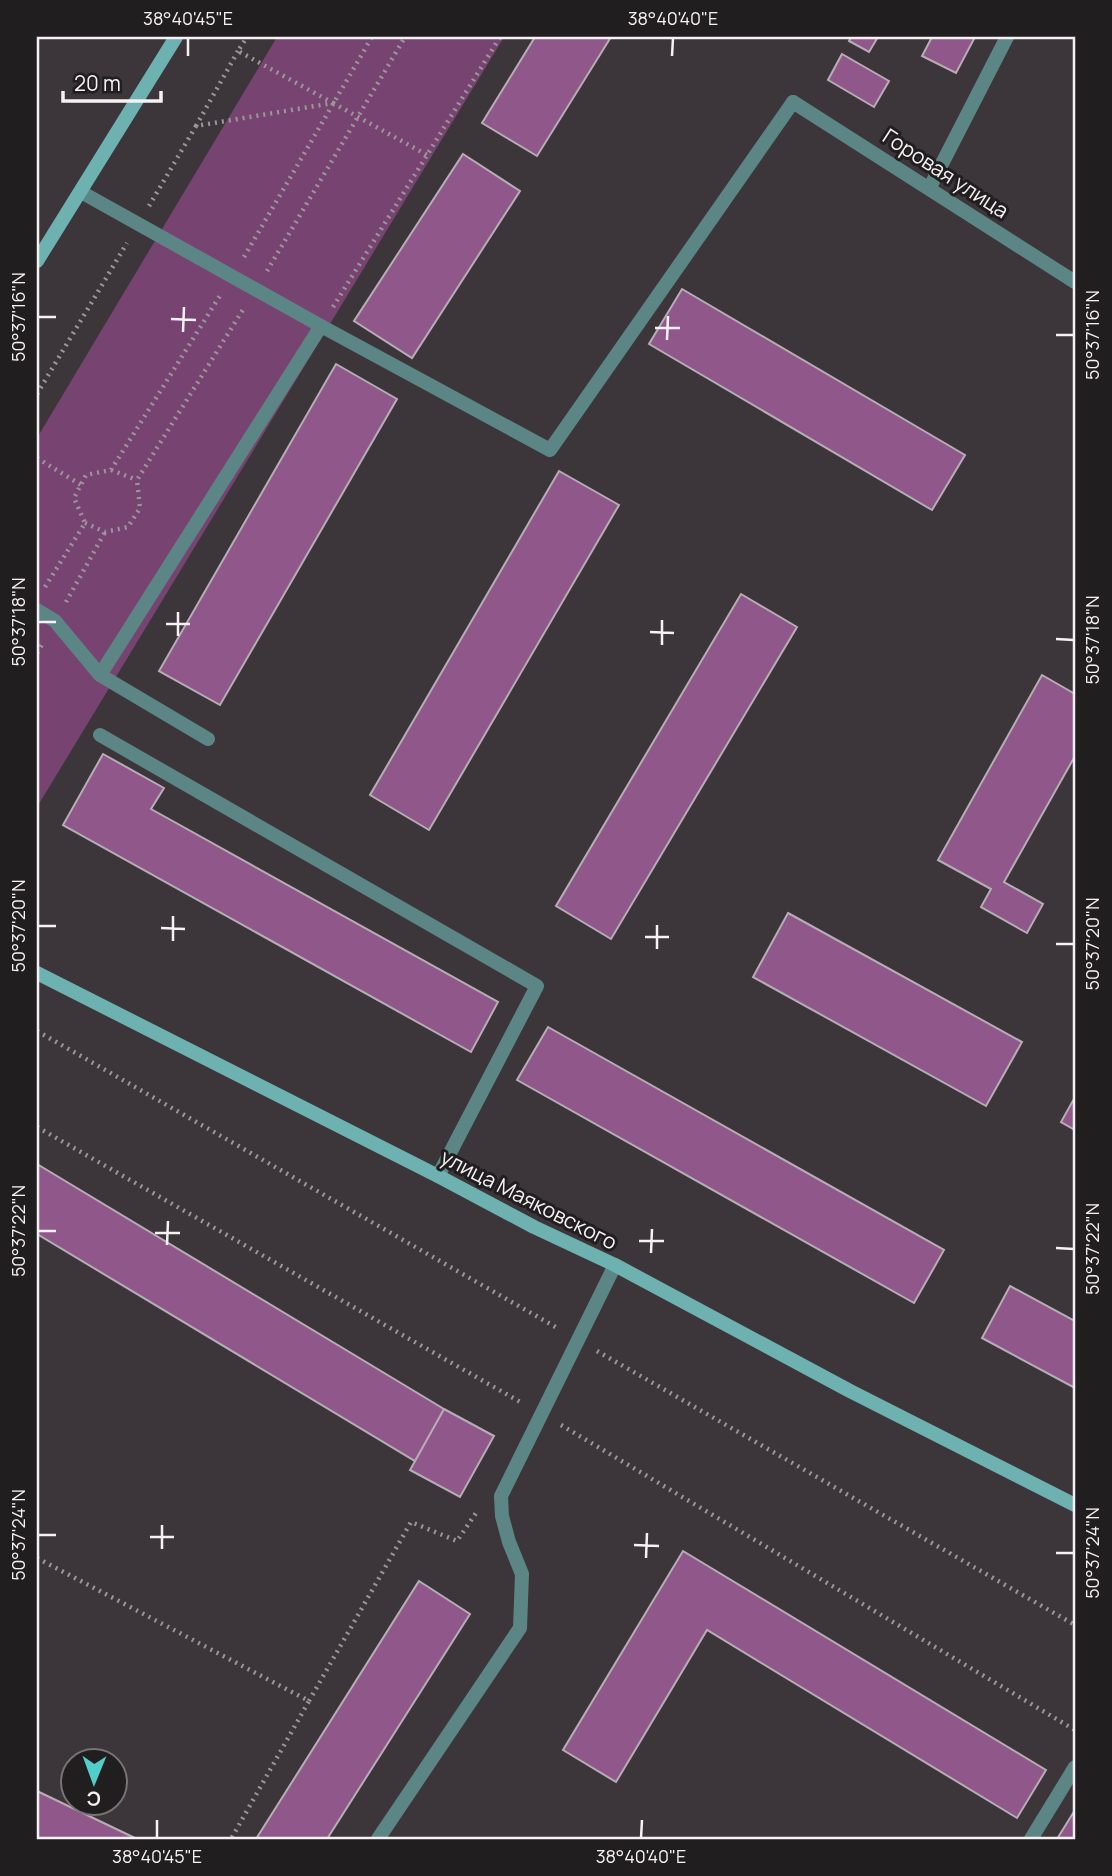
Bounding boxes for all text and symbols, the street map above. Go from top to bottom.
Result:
text: 38°40'45"E [143,6,233,30]
text: 38°40'40"E [628,6,718,30]
scale bar [63,60,161,104]
text: 20 m [74,69,121,97]
street label: Горовая улица [878,122,1014,224]
text: 50°37'16"N [6,272,30,362]
text: 50°37'16"N [1080,290,1104,380]
text: 50°37'18"N [6,577,30,667]
text: 50°37'18"N [1080,595,1104,685]
text: 50°37'20"N [6,880,30,972]
text: 50°37'20"N [1080,898,1104,990]
street label: улица Маяковского [436,1142,622,1256]
text: 50°37'22"N [6,1185,30,1277]
text: 50°37'22"N [1080,1203,1104,1295]
text: 50°37'24"N [6,1489,30,1581]
text: 50°37'24"N [1080,1507,1104,1599]
north arrow [60,1746,130,1816]
text: С [86,1786,101,1812]
text: 38°40'45"E [112,1844,202,1868]
text: 38°40'40"E [596,1844,686,1868]

